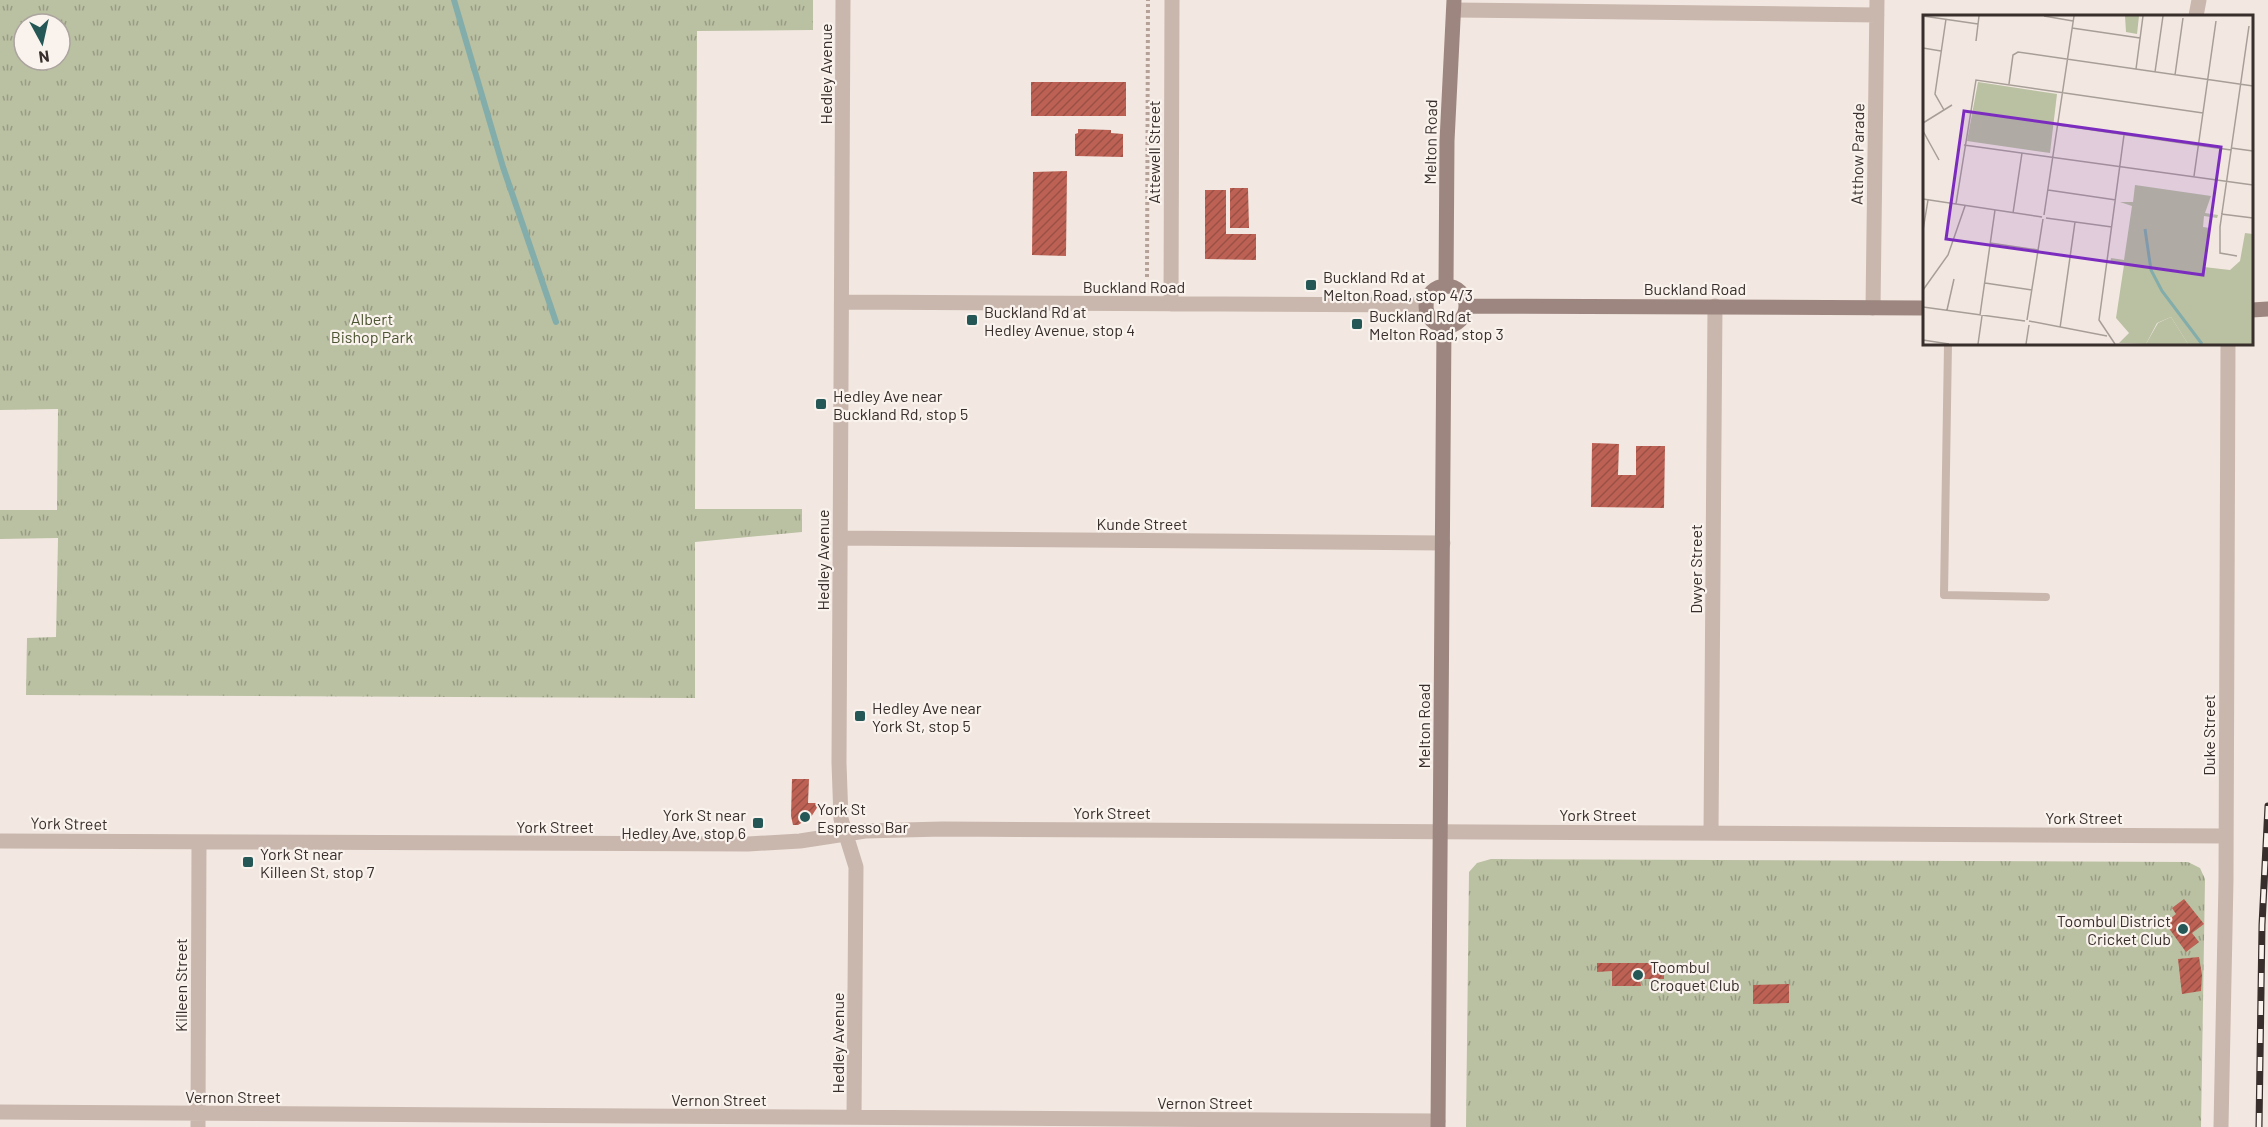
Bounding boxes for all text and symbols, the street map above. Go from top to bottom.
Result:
north arrow [12,12,72,72]
inset map [1923,15,2253,345]
street label: Hedley Avenue [816,23,835,125]
text: N [38,47,51,67]
street label: Melton Road [1420,99,1440,185]
street label: Attewell Street [1144,100,1163,204]
street label: Atthow Parade [1847,103,1867,205]
place label: Buckland Rd at Melton Road, stop 4/3 [1323,267,1473,304]
street label: Buckland Road [1083,277,1185,296]
marker: Buckland Rd at Melton Road, stop 4/3 [1304,278,1318,292]
street label: Buckland Road [1644,279,1746,298]
place label: Buckland Rd at Hedley Avenue, stop 4 [984,302,1135,339]
place label: Buckland Rd at Melton Road, stop 3 [1369,306,1504,343]
park label: Albert Bishop Park [331,309,413,346]
marker: Buckland Rd at Hedley Avenue, stop 4 [965,313,979,327]
marker: Buckland Rd at Melton Road, stop 3 [1350,317,1364,331]
place label: Hedley Ave near Buckland Rd, stop 5 [833,386,968,423]
marker: Hedley Ave near Buckland Rd, stop 5 [814,397,828,411]
street label: Hedley Avenue [813,509,832,611]
street label: Kunde Street [1096,514,1188,533]
street label: Dwyer Street [1686,524,1705,614]
street label: Melton Road [1414,683,1433,769]
street label: Duke Street [2199,694,2218,776]
place label: Hedley Ave near York St, stop 5 [872,698,982,735]
marker: Hedley Ave near York St, stop 5 [853,709,867,723]
place label: York St Espresso Bar [817,799,909,836]
street label: York Street [1073,803,1151,822]
place label: York St near Hedley Ave, stop 6 [621,805,746,842]
street label: York Street [1559,805,1637,824]
street label: York Street [2045,808,2123,827]
marker: York St Espresso Bar [798,810,812,824]
street label: York Street [30,813,108,833]
marker: York St near Hedley Ave, stop 6 [751,816,765,830]
street label: York Street [516,817,594,836]
place label: York St near Killeen St, stop 7 [260,844,375,881]
marker: York St near Killeen St, stop 7 [241,855,255,869]
place label: Toombul District Cricket Club [2057,911,2171,948]
marker: Toombul District Cricket Club [2176,922,2190,936]
street label: Killeen Street [171,938,190,1032]
place label: Toombul Croquet Club [1650,957,1740,994]
marker: Toombul Croquet Club [1631,968,1645,982]
street label: Hedley Avenue [828,992,847,1094]
street label: Vernon Street [185,1087,281,1106]
street label: Vernon Street [671,1090,767,1109]
street label: Vernon Street [1157,1093,1253,1112]

